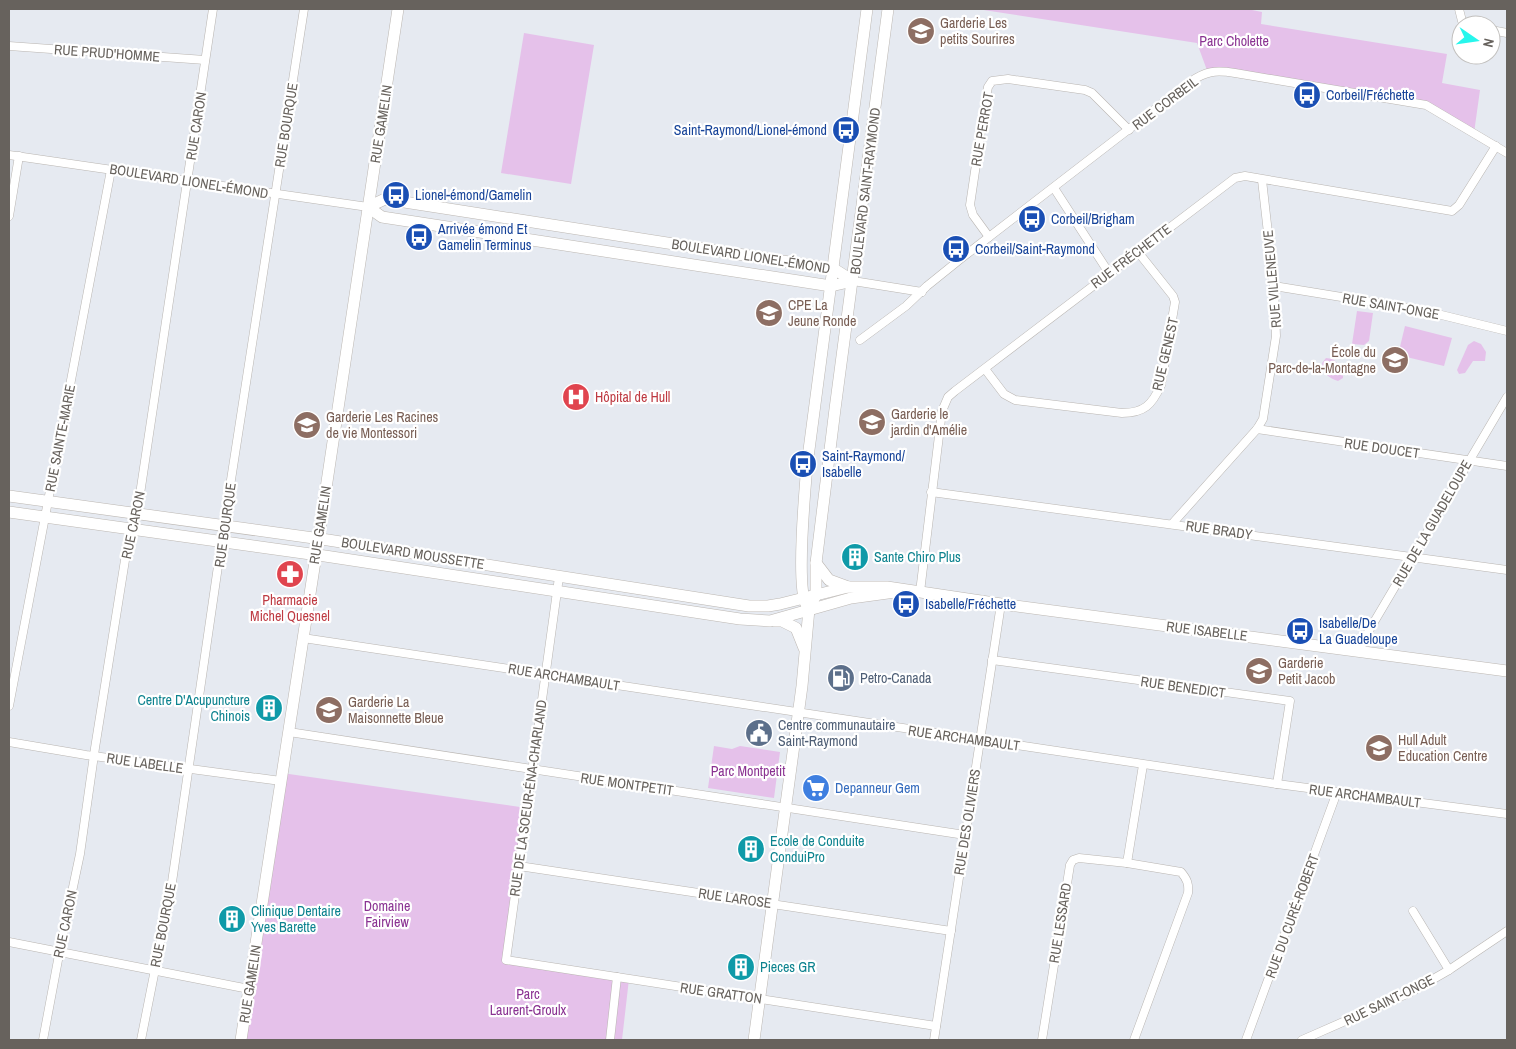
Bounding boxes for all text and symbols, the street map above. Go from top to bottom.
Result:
place label: Garderie Les petits Sourires [940,14,1015,48]
north arrow [1451,15,1501,65]
school or university icon: Garderie Les petits Sourires [906,16,936,46]
park label: Parc Cholette [1199,32,1269,50]
text: N [1479,37,1498,49]
street label: RUE PRUD'HOMME [53,40,161,66]
street label: RUE CORBEIL [1129,72,1202,134]
bus stop icon: Corbeil/Fréchette [1292,80,1322,110]
street label: RUE BOURQUE [270,81,302,169]
street label: RUE GAMELIN [366,84,396,164]
place label: Corbeil/Fréchette [1326,86,1415,104]
street label: RUE PERROT [967,90,997,168]
street label: RUE CARON [182,91,210,161]
street label: BOULEVARD SAINT-RAYMOND [846,107,884,275]
bus stop icon: Saint-Raymond/Lionel-émond [831,115,861,145]
place label: Saint-Raymond/Lionel-émond [674,121,827,139]
street label: BOULEVARD LIONEL-ÉMOND [108,160,270,202]
bus stop icon: Lionel-émond/Gamelin [381,180,411,210]
place label: Lionel-émond/Gamelin [415,186,532,204]
bus stop icon: Corbeil/Brigham [1017,204,1047,234]
place label: Corbeil/Brigham [1051,210,1135,228]
place label: Arrivée émond Et Gamelin Terminus [437,220,532,254]
street label: RUE FRÉCHETTE [1087,220,1175,292]
bus stop icon: Arrivée émond Et Gamelin Terminus [404,222,434,252]
street label: RUE VILLENEUVE [1259,229,1285,329]
bus stop icon: Corbeil/Saint-Raymond [941,234,971,264]
street label: BOULEVARD LIONEL-ÉMOND [670,235,832,277]
place label: Corbeil/Saint-Raymond [975,240,1095,258]
street label: RUE SAINT-ONGE [1341,289,1441,323]
place label: CPE La Jeune Ronde [788,296,856,330]
school or university icon: CPE La Jeune Ronde [754,298,784,328]
street label: RUE GENEST [1148,316,1182,392]
place label: École du Parc-de-la-Montagne [1268,343,1376,377]
school or university icon: École du Parc-de-la-Montagne [1380,345,1410,375]
hospital icon: Hôpital de Hull [561,382,591,412]
street label: RUE SAINTE-MARIE [41,383,79,493]
place label: Hôpital de Hull [595,388,670,406]
place label: Garderie le jardin d'Amélie [890,405,967,439]
school or university icon: Garderie le jardin d'Amélie [857,407,887,437]
place label: Garderie Les Racines de vie Montessori [326,408,439,442]
school or university icon: Garderie Les Racines de vie Montessori [292,410,322,440]
street label: RUE DOUCET [1343,434,1421,462]
place label: Saint-Raymond/ Isabelle [822,447,906,481]
bus stop icon: Saint-Raymond/ Isabelle [788,449,818,479]
street label: RUE DE LA GUADELOUPE [1388,457,1476,589]
street label: RUE BOURQUE [210,481,240,569]
street label: RUE GAMELIN [305,485,335,565]
street label: RUE CARON [117,489,149,561]
street label: RUE BRADY [1185,516,1254,544]
street label: BOULEVARD MOUSSETTE [340,533,486,573]
building icon: Sante Chiro Plus [840,542,870,572]
place label: Sante Chiro Plus [874,548,961,566]
pharmacy icon: Pharmacie Michel Quesnel [275,559,305,589]
bus stop icon: Isabelle/Fréchette [891,589,921,619]
place label: Pharmacie Michel Quesnel [250,591,330,625]
place label: Isabelle/Fréchette [925,595,1016,613]
place label: Isabelle/De La Guadeloupe [1319,614,1398,648]
bus stop icon: Isabelle/De La Guadeloupe [1285,616,1315,646]
street label: RUE ISABELLE [1165,617,1249,645]
place label: Garderie Petit Jacob [1278,654,1335,688]
school or university icon: Garderie Petit Jacob [1244,656,1274,686]
street label: RUE ARCHAMBAULT [507,659,621,695]
fuel station icon: Petro-Canada [826,663,856,693]
place label: Petro-Canada [860,669,932,687]
street label: RUE BENEDICT [1139,672,1227,702]
place label: Centre D'Acupuncture Chinois [137,691,250,725]
building icon: Centre D'Acupuncture Chinois [254,693,284,723]
place label: Garderie La Maisonnette Bleue [348,693,444,727]
school or university icon: Garderie La Maisonnette Bleue [314,695,344,725]
street label: RUE DE LA SOEUR-ÉNA-CHARLAND [505,699,551,897]
place label: Centre communautaire Saint-Raymond [778,716,895,750]
public building icon: Centre communautaire Saint-Raymond [744,718,774,748]
street label: RUE ARCHAMBAULT [907,721,1021,755]
place label: Hull Adult Education Centre [1398,731,1487,765]
school or university icon: Hull Adult Education Centre [1364,733,1394,763]
street label: RUE LABELLE [106,749,184,777]
park label: Parc Montpetit [711,762,785,780]
street label: RUE DES OLIVIERS [950,767,984,876]
street label: RUE MONTPETIT [579,769,675,799]
supermarket icon: Depanneur Gem [801,773,831,803]
place label: Depanneur Gem [835,779,920,797]
street label: RUE ARCHAMBAULT [1308,780,1422,812]
place label: Ecole de Conduite ConduiPro [770,832,864,866]
building icon: Ecole de Conduite ConduiPro [736,834,766,864]
street label: RUE DU CURÉ-ROBERT [1261,851,1323,981]
street label: RUE BOURQUE [146,881,180,969]
street label: RUE LESSARD [1045,882,1075,964]
street label: RUE LAROSE [697,884,773,912]
street label: RUE CARON [49,888,81,960]
park label: Domaine Fairview [364,897,410,931]
place label: Clinique Dentaire Yves Barette [251,902,341,936]
building icon: Clinique Dentaire Yves Barette [217,904,247,934]
street label: RUE GAMELIN [235,944,265,1024]
building icon: Pieces GR [726,952,756,982]
place label: Pieces GR [760,958,816,976]
street label: RUE SAINT-ONGE [1341,970,1437,1030]
street label: RUE GRATTON [679,978,763,1008]
park label: Parc Laurent-Groulx [490,985,567,1019]

